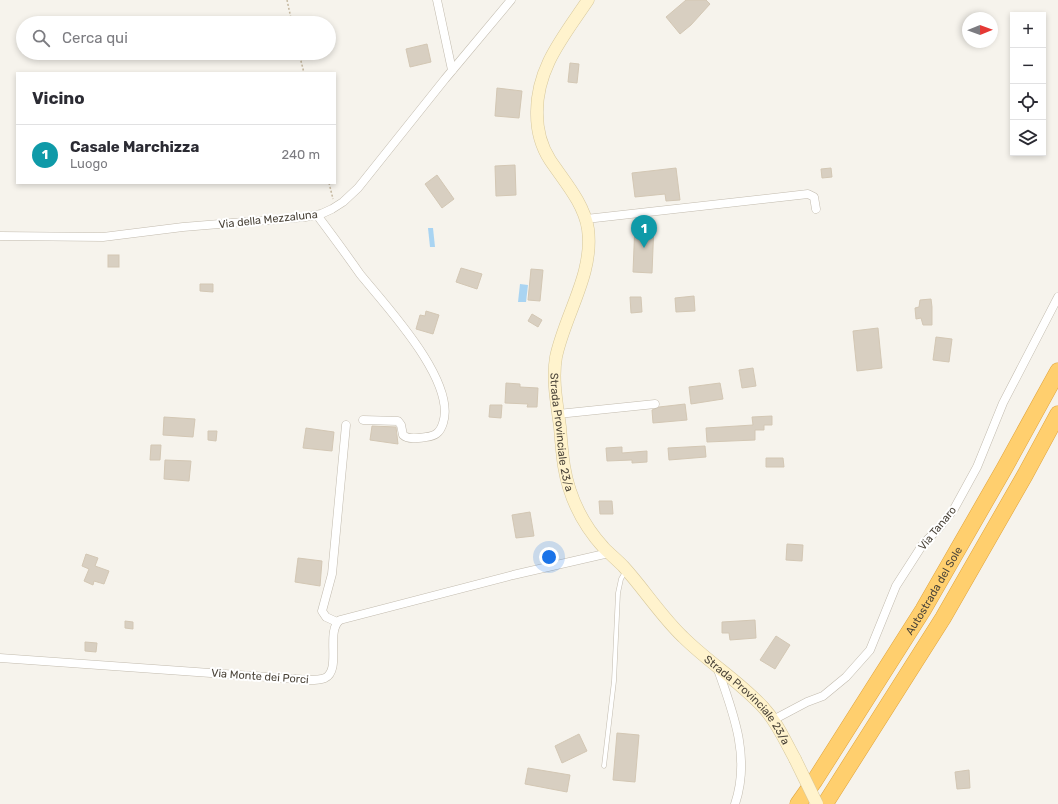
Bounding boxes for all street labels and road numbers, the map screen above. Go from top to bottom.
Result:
street label: Via della Mezzaluna [218,208,318,231]
street label: Strada Provinciale 23/a [547,373,576,493]
street label: Via Tanaro [916,504,959,553]
street label: Autostrada del Sole [903,544,965,637]
street label: Strada Provinciale 23/a [701,653,792,747]
street label: Via Monte dei Porci [211,667,309,686]

